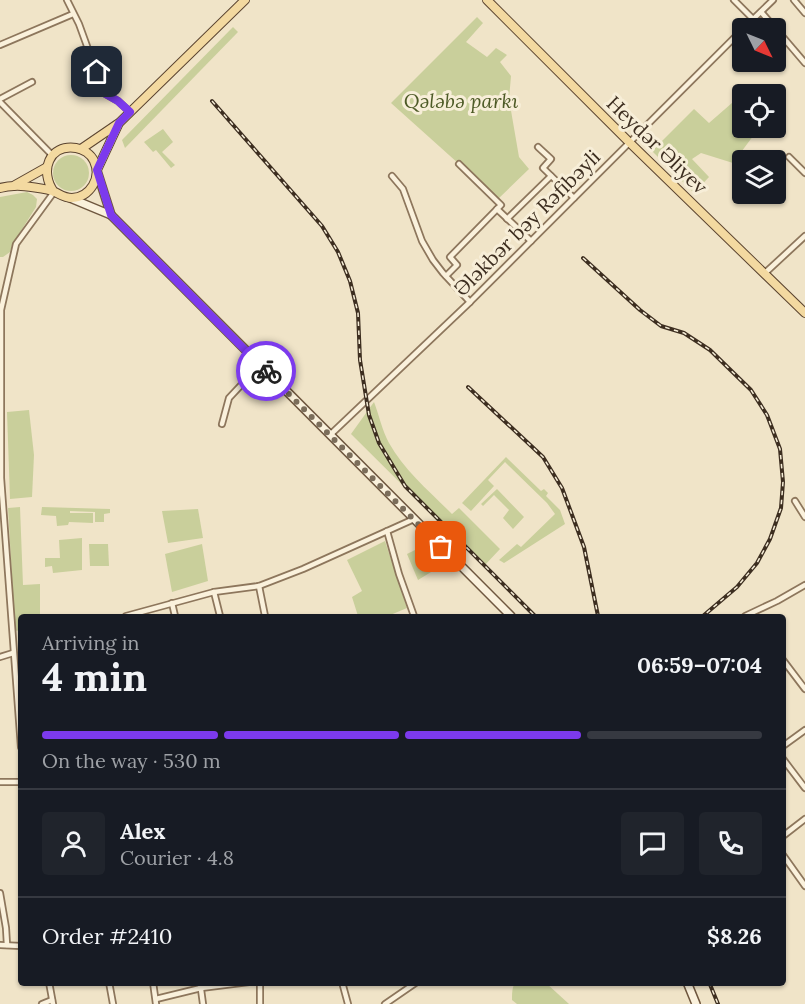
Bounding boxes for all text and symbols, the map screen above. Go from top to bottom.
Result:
north arrow [732,18,786,72]
map controls [732,18,786,204]
pin [71,46,122,97]
icon: home [80,55,113,88]
button: locate [732,84,786,138]
park label: Qələbə parkı [404,88,519,113]
street label: Heydər Əliyev [602,90,714,200]
street label: Ələkbər bəy Rəfibəyli [448,144,605,301]
button: layers [732,150,786,204]
courier [236,341,296,401]
icon: bike [250,355,283,388]
pin [415,521,466,572]
icon: bag [424,530,457,563]
text: Arriving in [42,630,139,655]
text: 06:59–07:04 [637,651,762,679]
text: 4 min [42,652,147,702]
text: On the way · 530 m [42,748,221,773]
button: person [42,812,105,875]
button: chat [621,812,684,875]
button: phone [699,812,762,875]
text: Alex [120,817,165,845]
text: Courier · 4.8 [120,845,234,870]
text: Order #2410 [42,922,172,950]
text: $8.26 [707,922,762,950]

